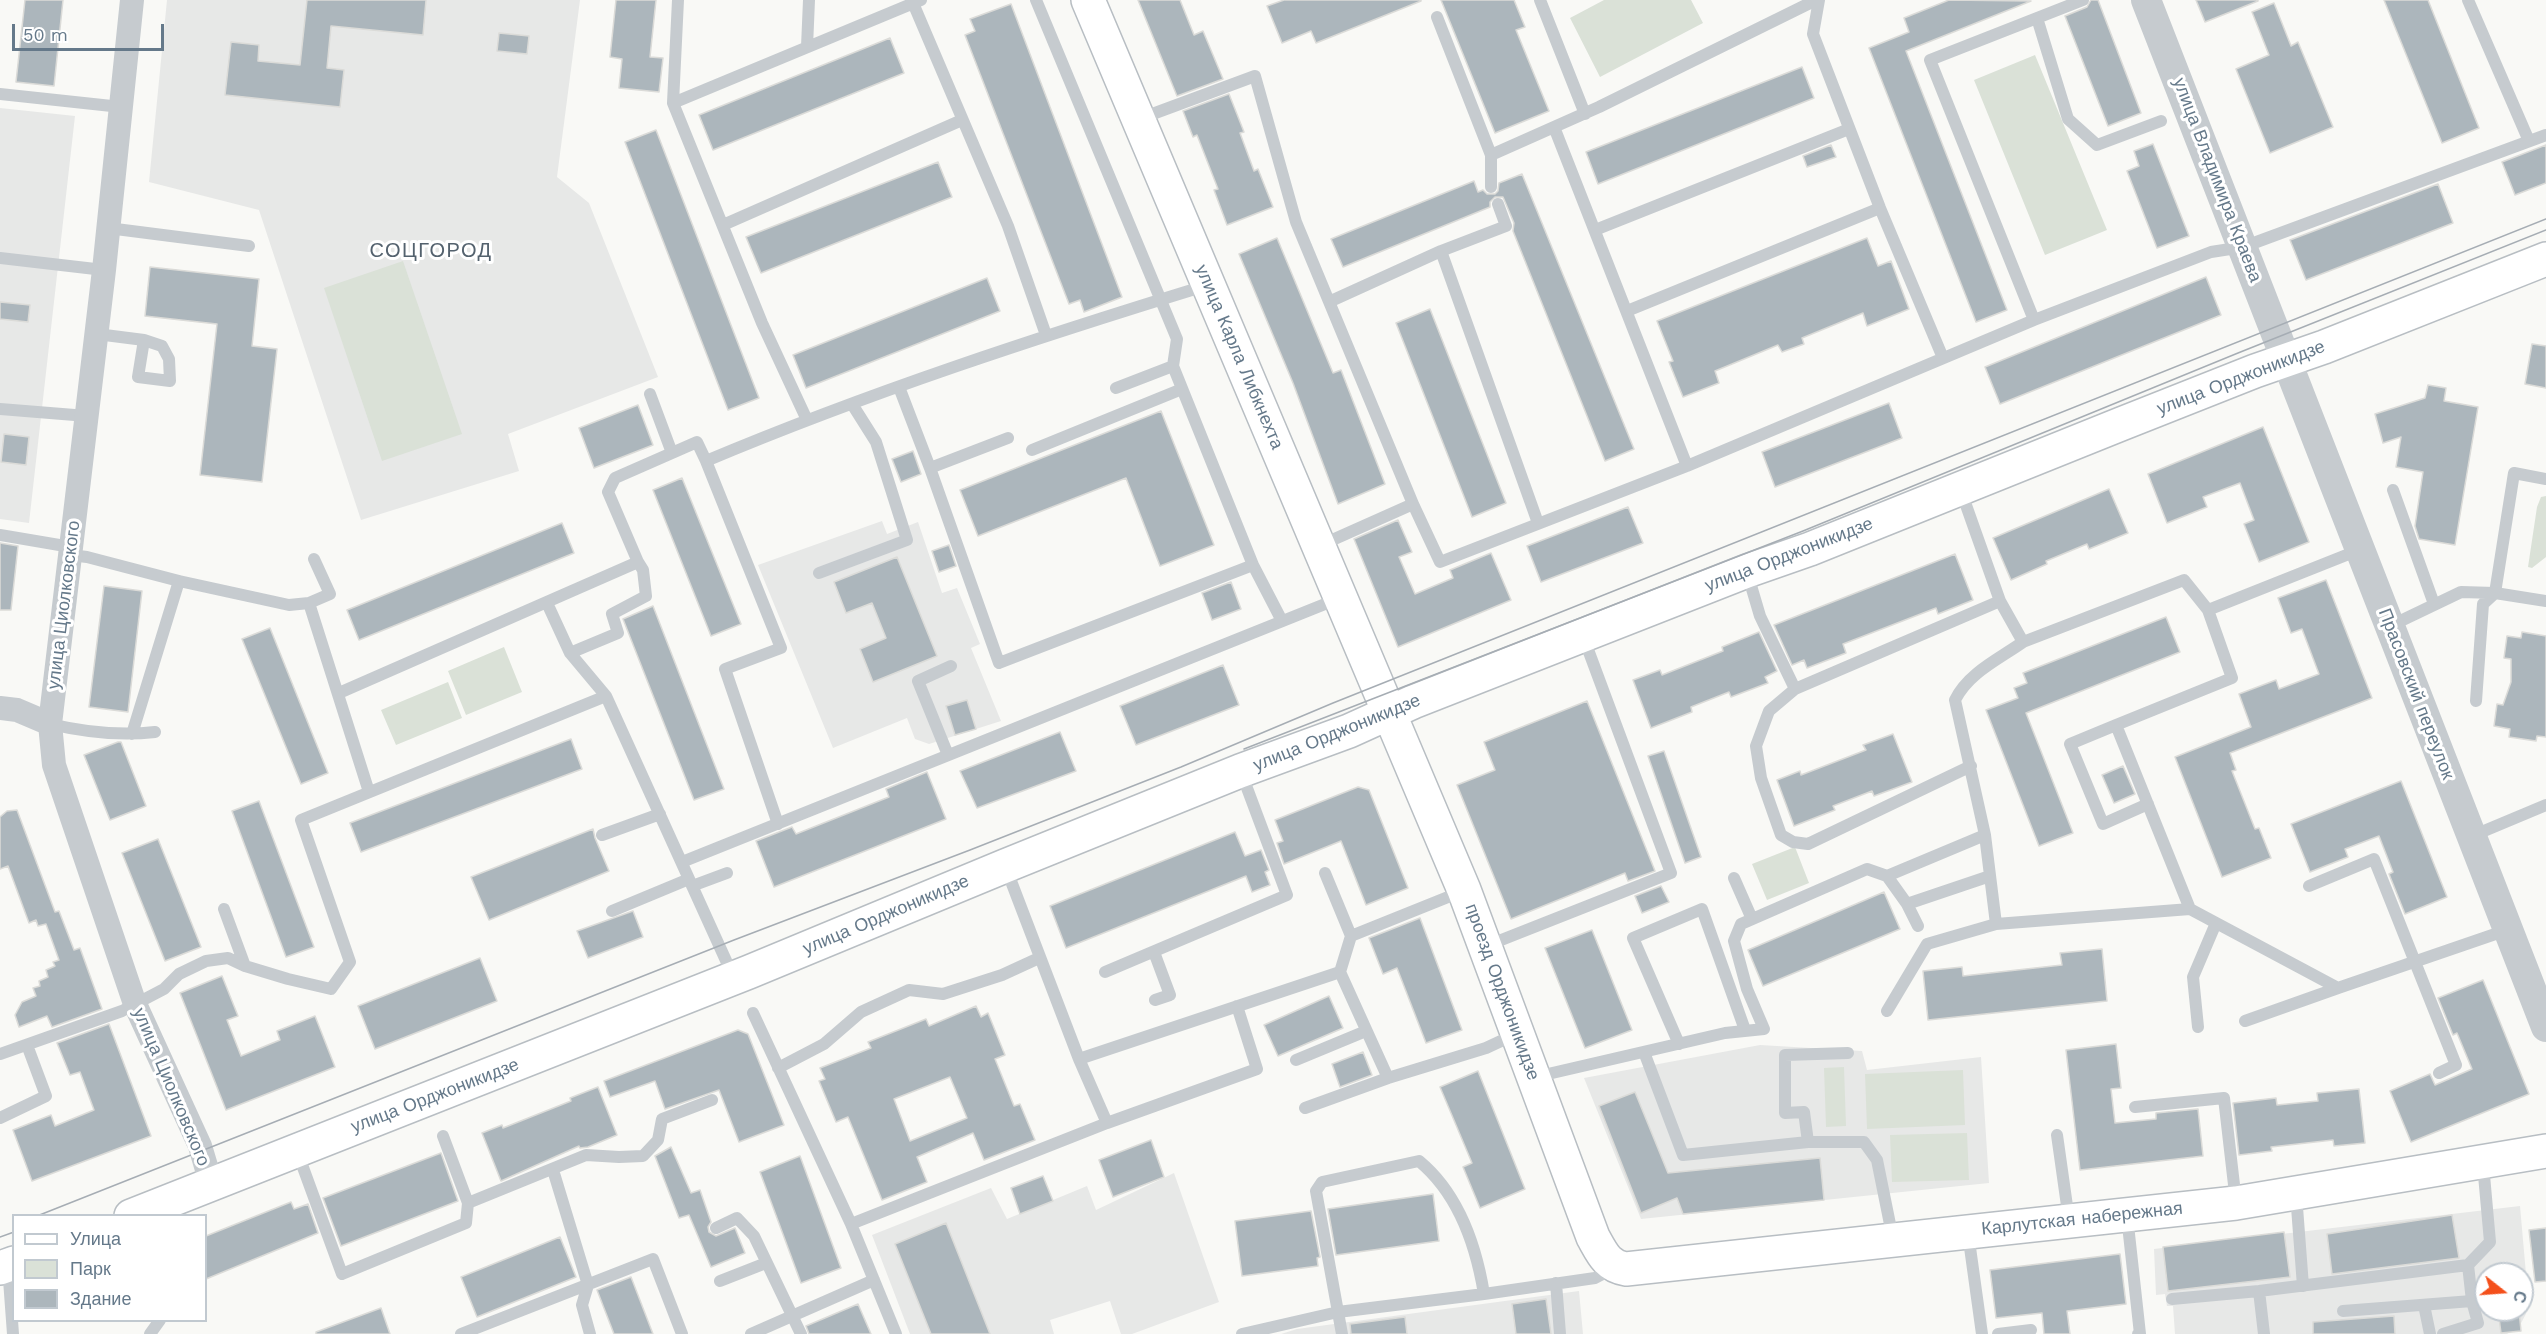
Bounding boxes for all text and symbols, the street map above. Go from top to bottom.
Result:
scale bar [15,12,166,50]
text: 50 m [23,24,68,45]
street label: улица Владимира Краева [2168,75,2266,285]
district label: СОЦГОРОД [369,239,493,263]
street label: улица Карла Либкнехта [1190,261,1288,453]
street label: улица Орджоникидзе [2154,336,2328,420]
street label: улица Орджоникидзе [1702,513,1876,597]
street label: улица Циолковского [43,519,85,691]
street label: Прасовский переулок [2373,605,2459,783]
street label: улица Орджоникидзе [1250,690,1424,776]
street label: улица Орджоникидзе [800,870,972,960]
street label: проезд Орджоникидзе [1460,901,1544,1083]
street label: улица Циолковского [128,1005,214,1169]
street label: улица Орджоникидзе [348,1054,522,1138]
street label: Карлутская набережная [1980,1198,2184,1240]
legend [12,1214,207,1322]
text: Улица [70,1228,121,1249]
text: Парк [70,1258,111,1279]
north arrow [2474,1262,2534,1322]
text: Здание [70,1288,131,1309]
text: С [2509,1289,2531,1305]

